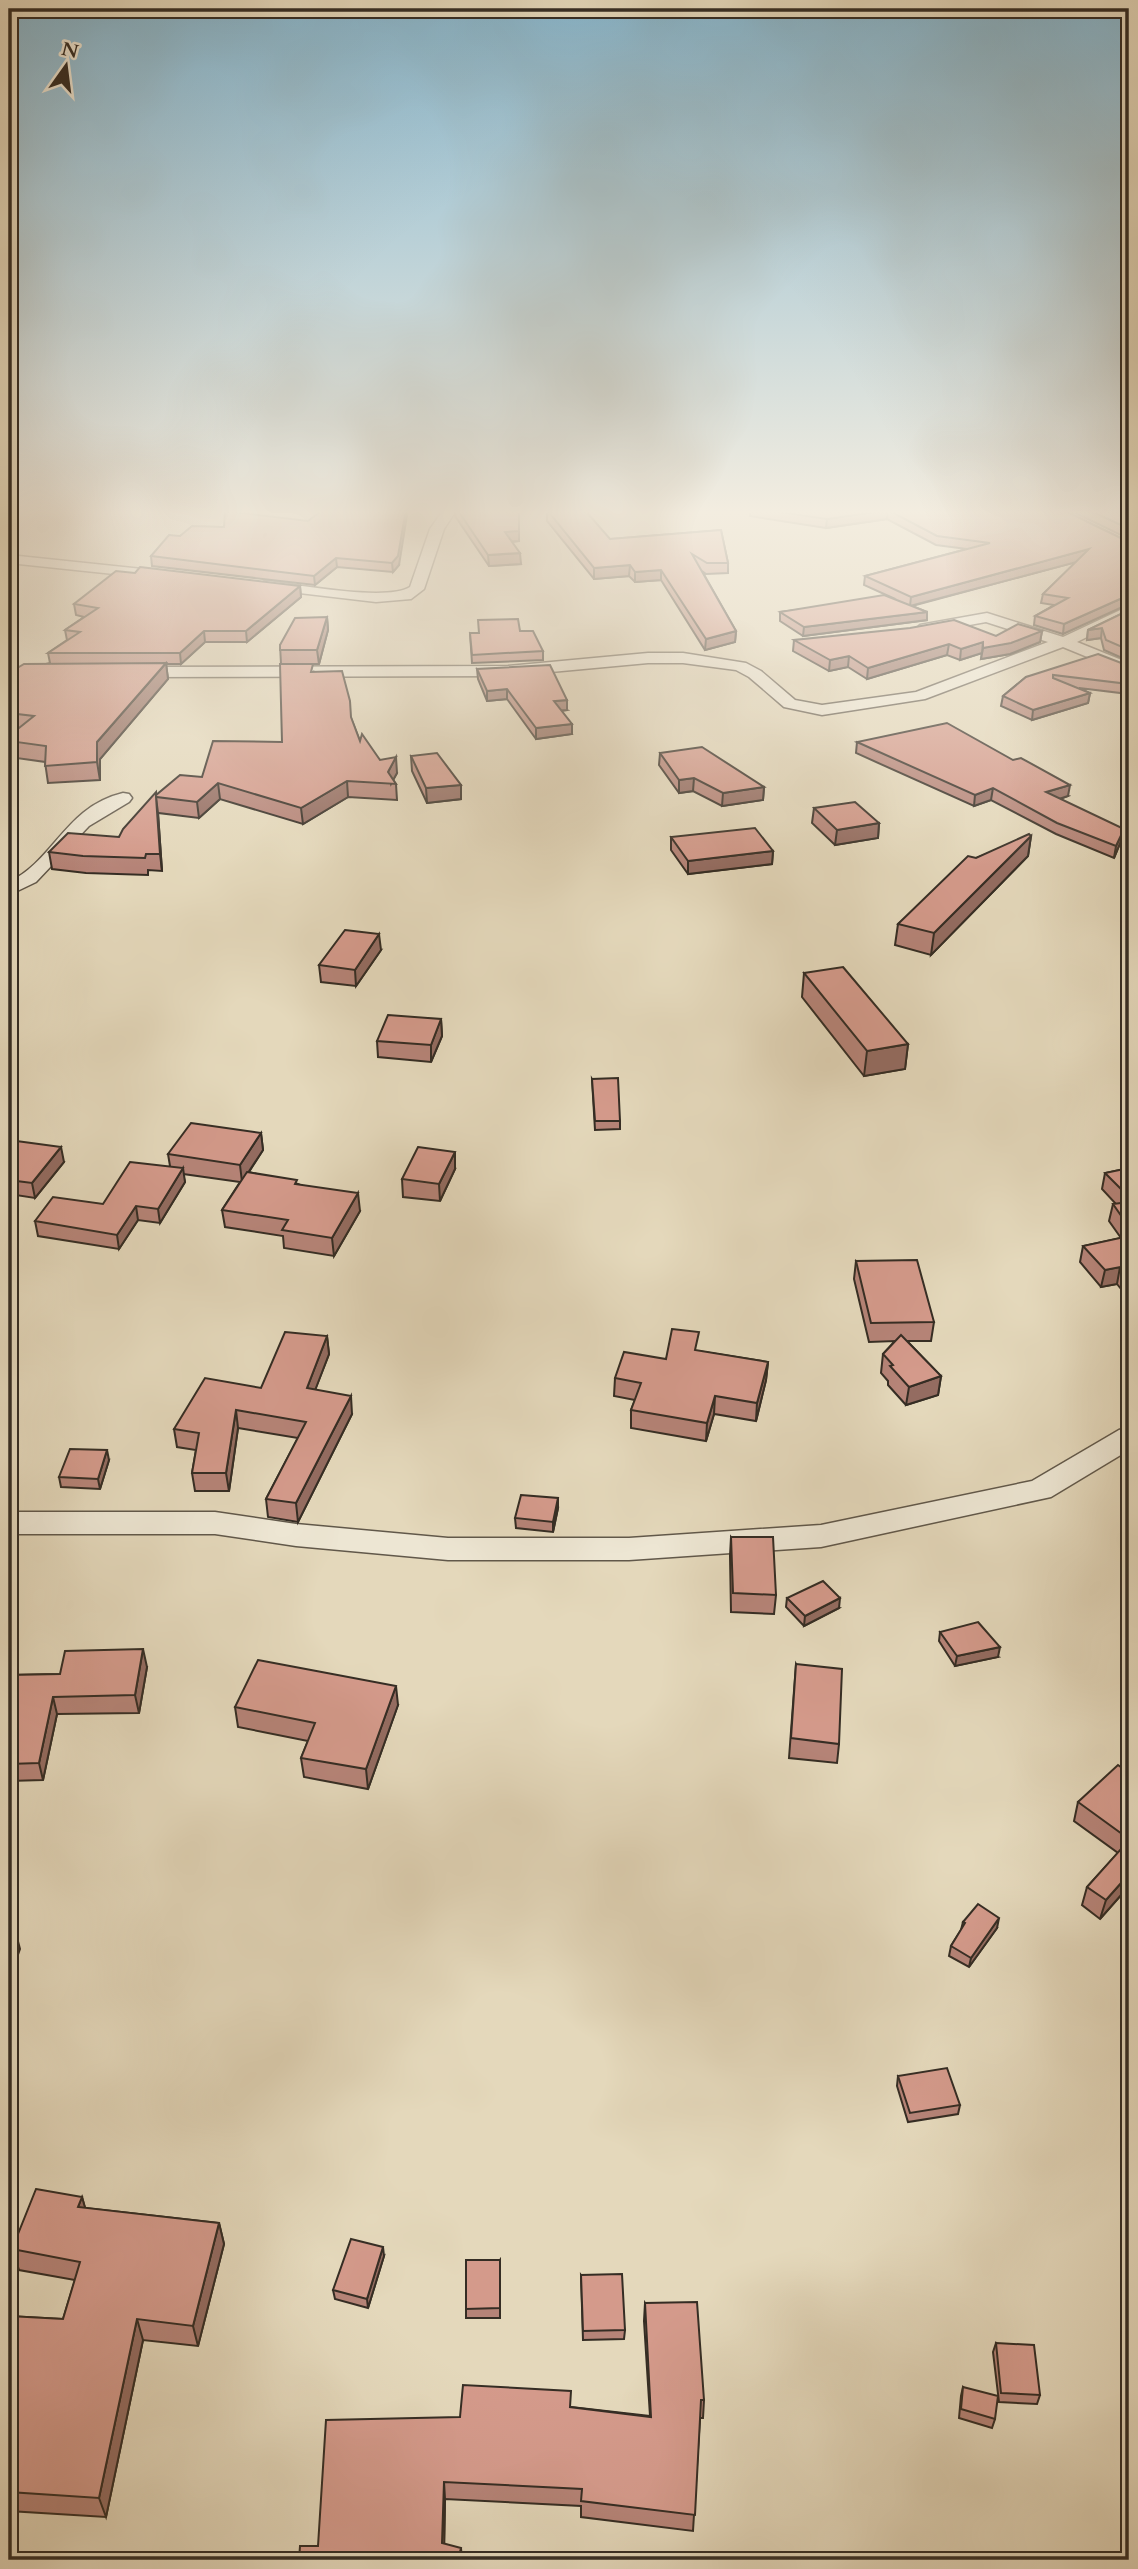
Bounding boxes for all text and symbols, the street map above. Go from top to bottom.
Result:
north arrow [32,32,102,102]
text: N [59,36,82,65]

